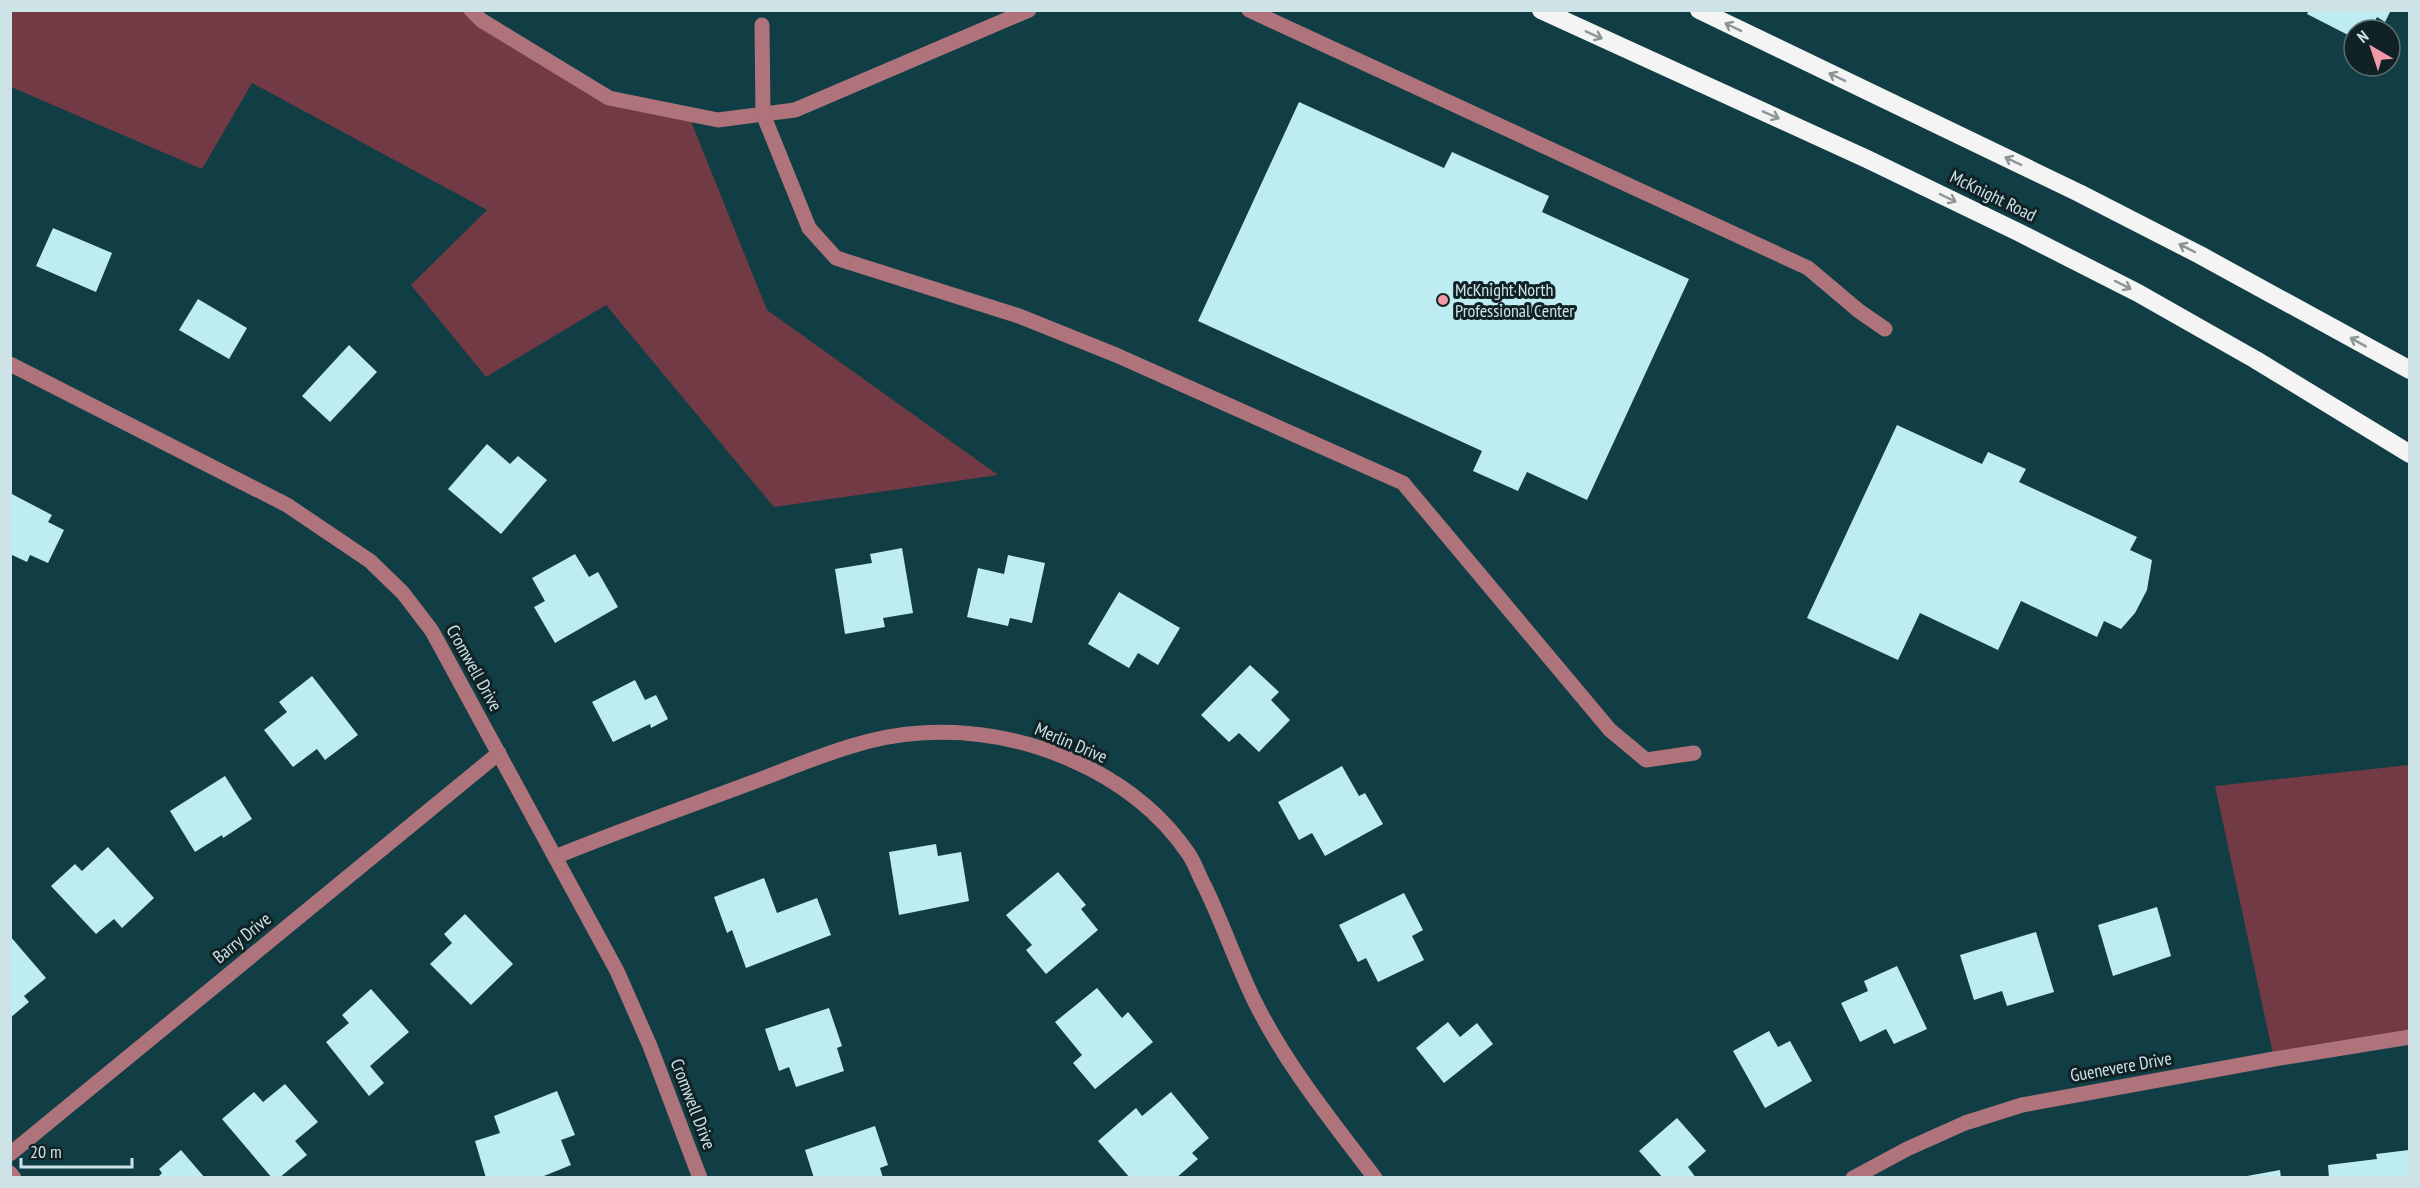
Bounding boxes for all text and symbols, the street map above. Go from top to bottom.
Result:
north arrow [2342,18,2402,78]
one-way arrow [1725,21,1743,33]
text: N [2353,26,2372,47]
one-way arrow [1584,29,1602,41]
one-way arrow [1828,70,1846,82]
one-way arrow [1762,110,1780,122]
one-way arrow [2004,154,2022,166]
street label: McKnight Road [1946,165,2040,226]
one-way arrow [1939,192,1957,204]
one-way arrow [2179,242,2197,254]
place label: McKnight North Professional Center [1455,278,1574,322]
one-way arrow [2113,280,2131,291]
marker: McKnight North Professional Center [1436,293,1450,307]
one-way arrow [2350,336,2367,348]
street label: Cromwell Drive [441,621,508,715]
street label: Merlin Drive [1032,717,1111,768]
street label: Barry Drive [208,907,275,968]
street label: Guenevere Drive [2068,1046,2173,1087]
street label: Cromwell Drive [666,1055,721,1152]
scale bar [21,1131,132,1169]
text: 20 m [30,1140,62,1163]

